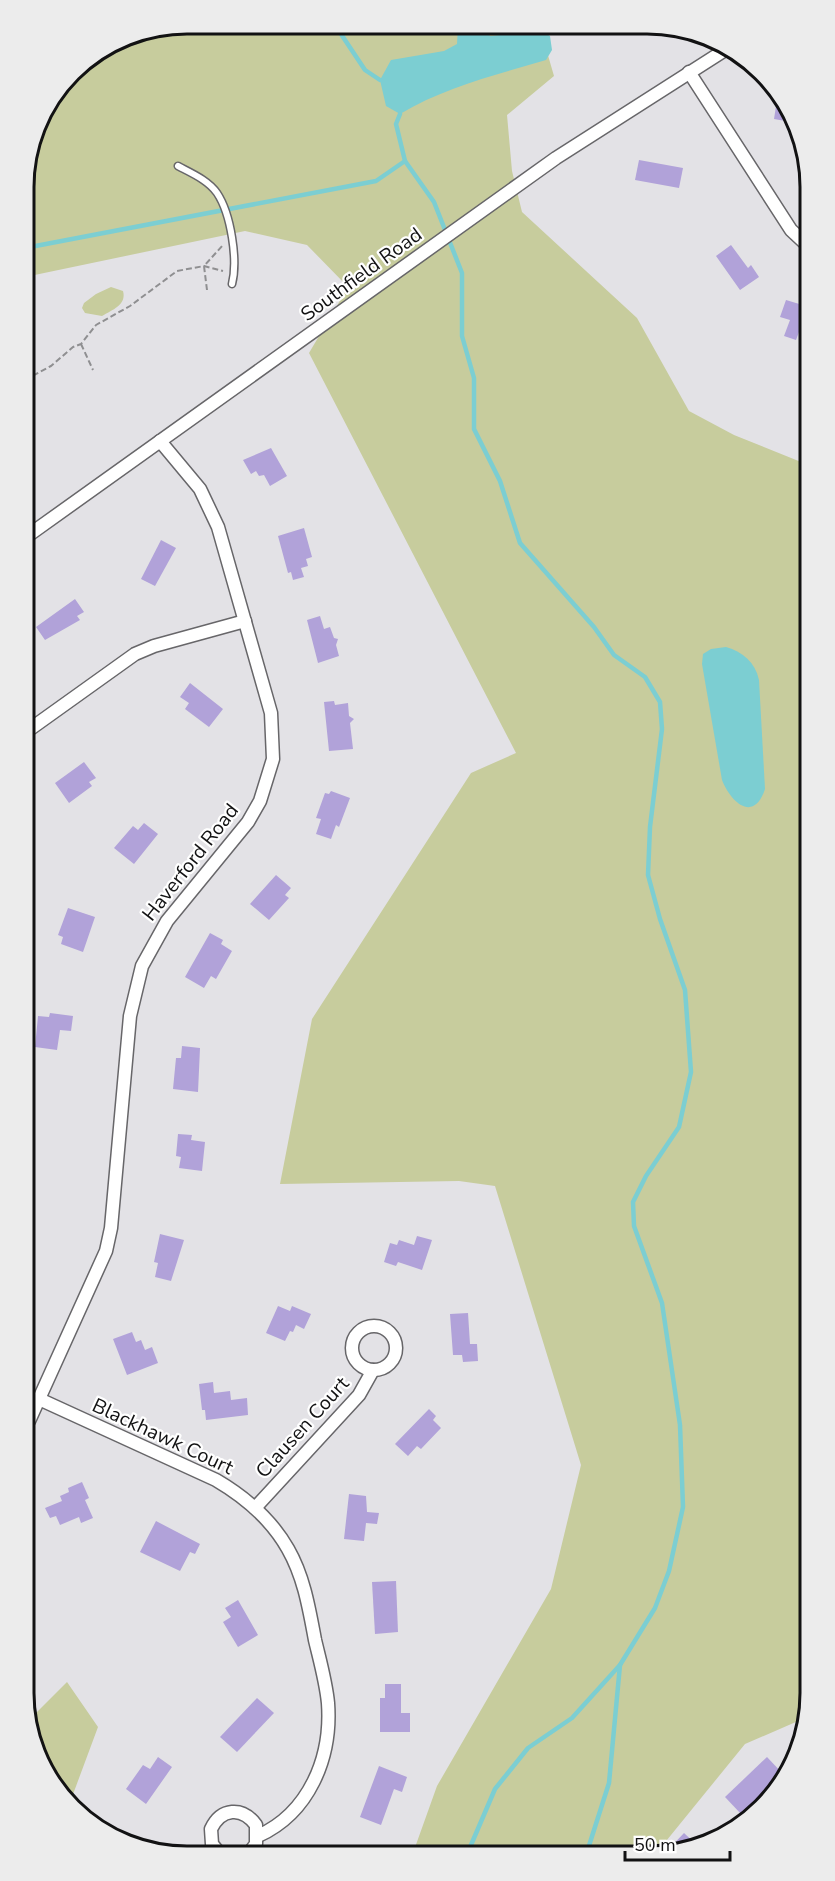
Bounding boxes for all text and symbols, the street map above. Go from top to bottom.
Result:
street label: Southfield Road [295,221,427,328]
street label: Haverford Road [136,798,245,927]
street label: Clausen Court [250,1370,356,1484]
street label: Blackhawk Court [88,1392,239,1481]
scale bar [625,1824,730,1862]
text: 50 m [634,1833,676,1857]

